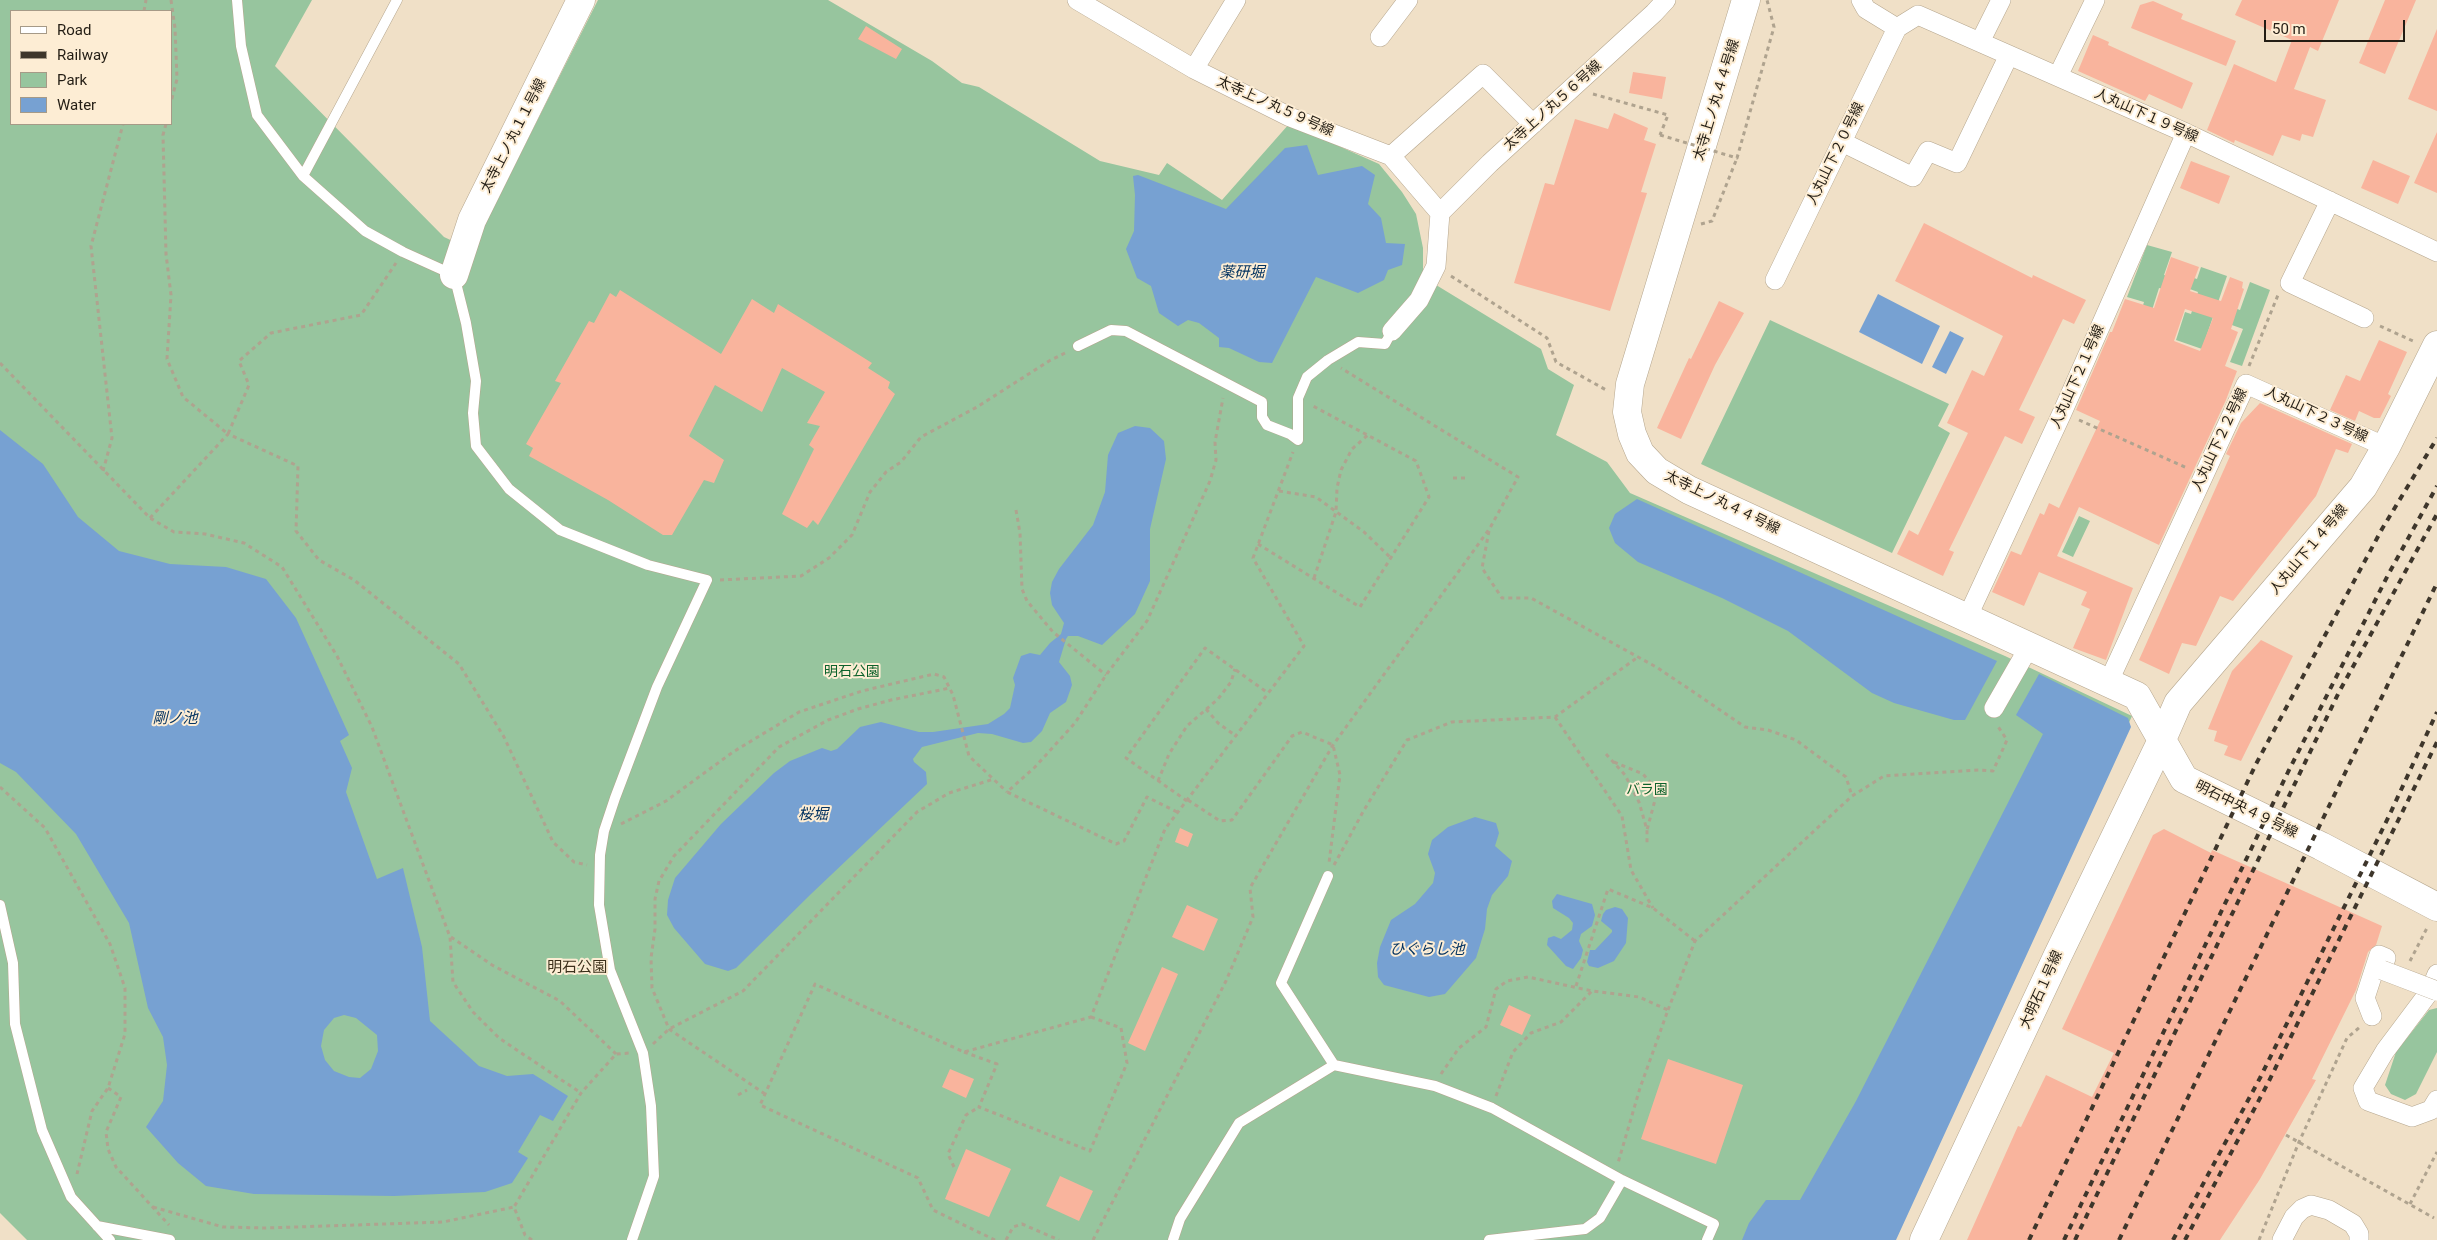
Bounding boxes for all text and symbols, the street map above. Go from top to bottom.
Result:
legend [10,10,172,125]
scale bar [2267,10,2408,42]
text: 50 m [2272,20,2306,38]
text: Road [57,21,91,39]
street label: 太寺上ノ丸４４号線 [1691,37,1743,163]
text: Railway [57,46,108,64]
street label: 太寺上ノ丸５６号線 [1501,58,1605,154]
text: Park [57,71,87,89]
street label: 太寺上ノ丸５９号線 [1214,74,1336,140]
street label: 太寺上ノ丸１１号線 [478,76,550,196]
street label: 人丸山下１９号線 [2091,86,2201,146]
text: Water [57,96,96,114]
street label: 人丸山下２０号線 [1804,100,1868,208]
water label: 薬研堀 [1220,264,1264,282]
street label: 人丸山下２１号線 [2048,322,2108,432]
street label: 人丸山下２３号線 [2262,384,2370,446]
street label: 人丸山下２２号線 [2189,386,2251,494]
street label: 太寺上ノ丸４４号線 [1662,468,1782,538]
street label: 人丸山下１４号線 [2267,502,2351,598]
park label: 明石公園 [824,664,880,680]
water label: 剛ノ池 [153,710,197,728]
street label: 明石中央４９号線 [2192,778,2300,842]
park label: バラ園 [1626,782,1668,798]
water label: 桜堀 [798,806,828,824]
water label: ひぐらし池 [1390,941,1464,959]
street label: 大明石１号線 [2017,948,2067,1032]
district label: 明石公園 [547,959,607,977]

